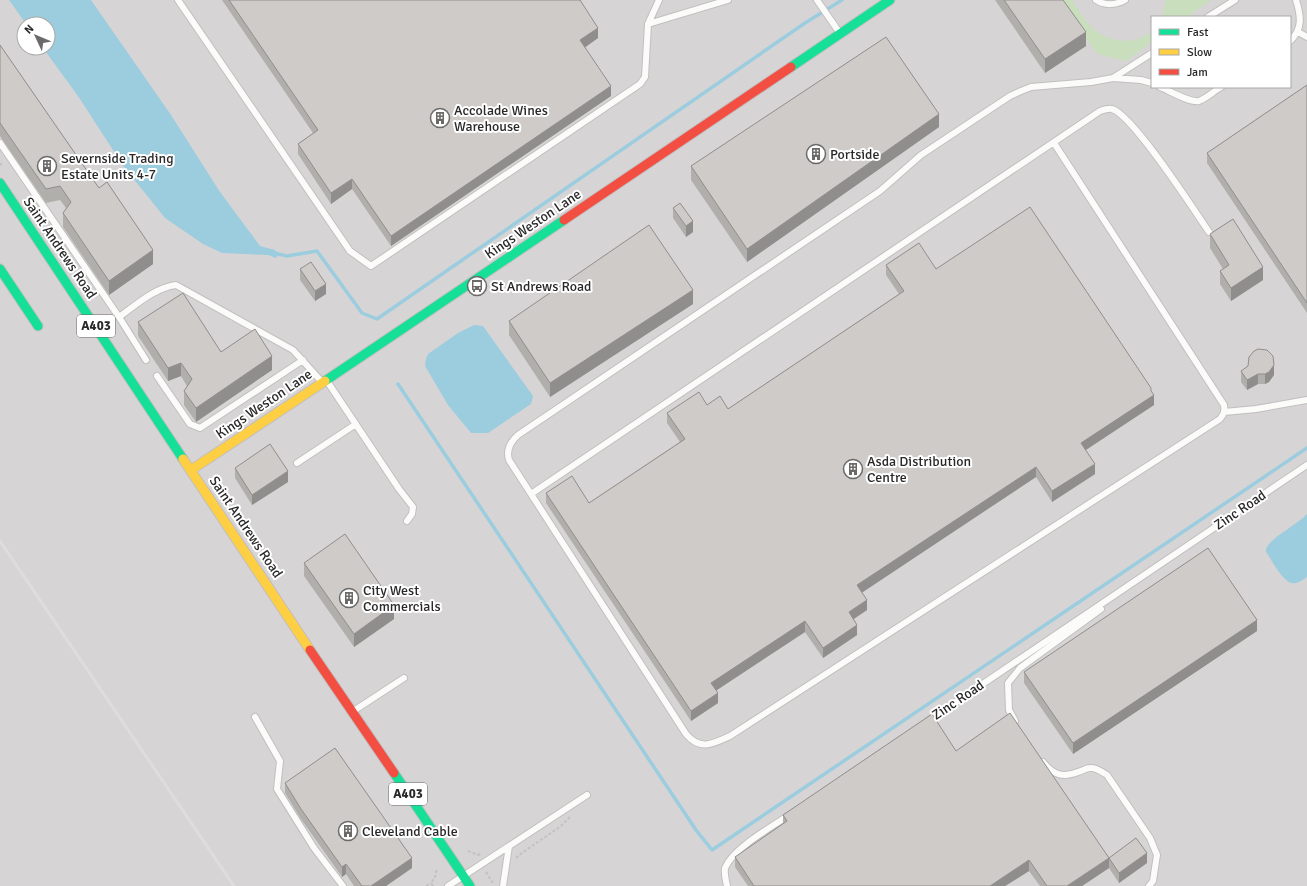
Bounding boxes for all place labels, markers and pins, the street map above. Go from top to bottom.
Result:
place label: Accolade Wines Warehouse [454,102,548,135]
building icon: Accolade Wines Warehouse [429,107,451,129]
building icon: Portside [805,143,827,165]
place label: Portside [830,146,880,163]
place label: Severnside Trading Estate Units 4-7 [61,150,174,183]
building icon: Severnside Trading Estate Units 4-7 [36,155,58,177]
bus stop icon: St Andrews Road [466,275,488,297]
place label: St Andrews Road [491,278,591,295]
place label: Asda Distribution Centre [867,453,971,486]
building icon: Asda Distribution Centre [842,458,864,480]
place label: City West Commercials [363,582,441,615]
building icon: City West Commercials [338,587,360,609]
building icon: Cleveland Cable [337,820,359,842]
place label: Cleveland Cable [362,823,458,840]

